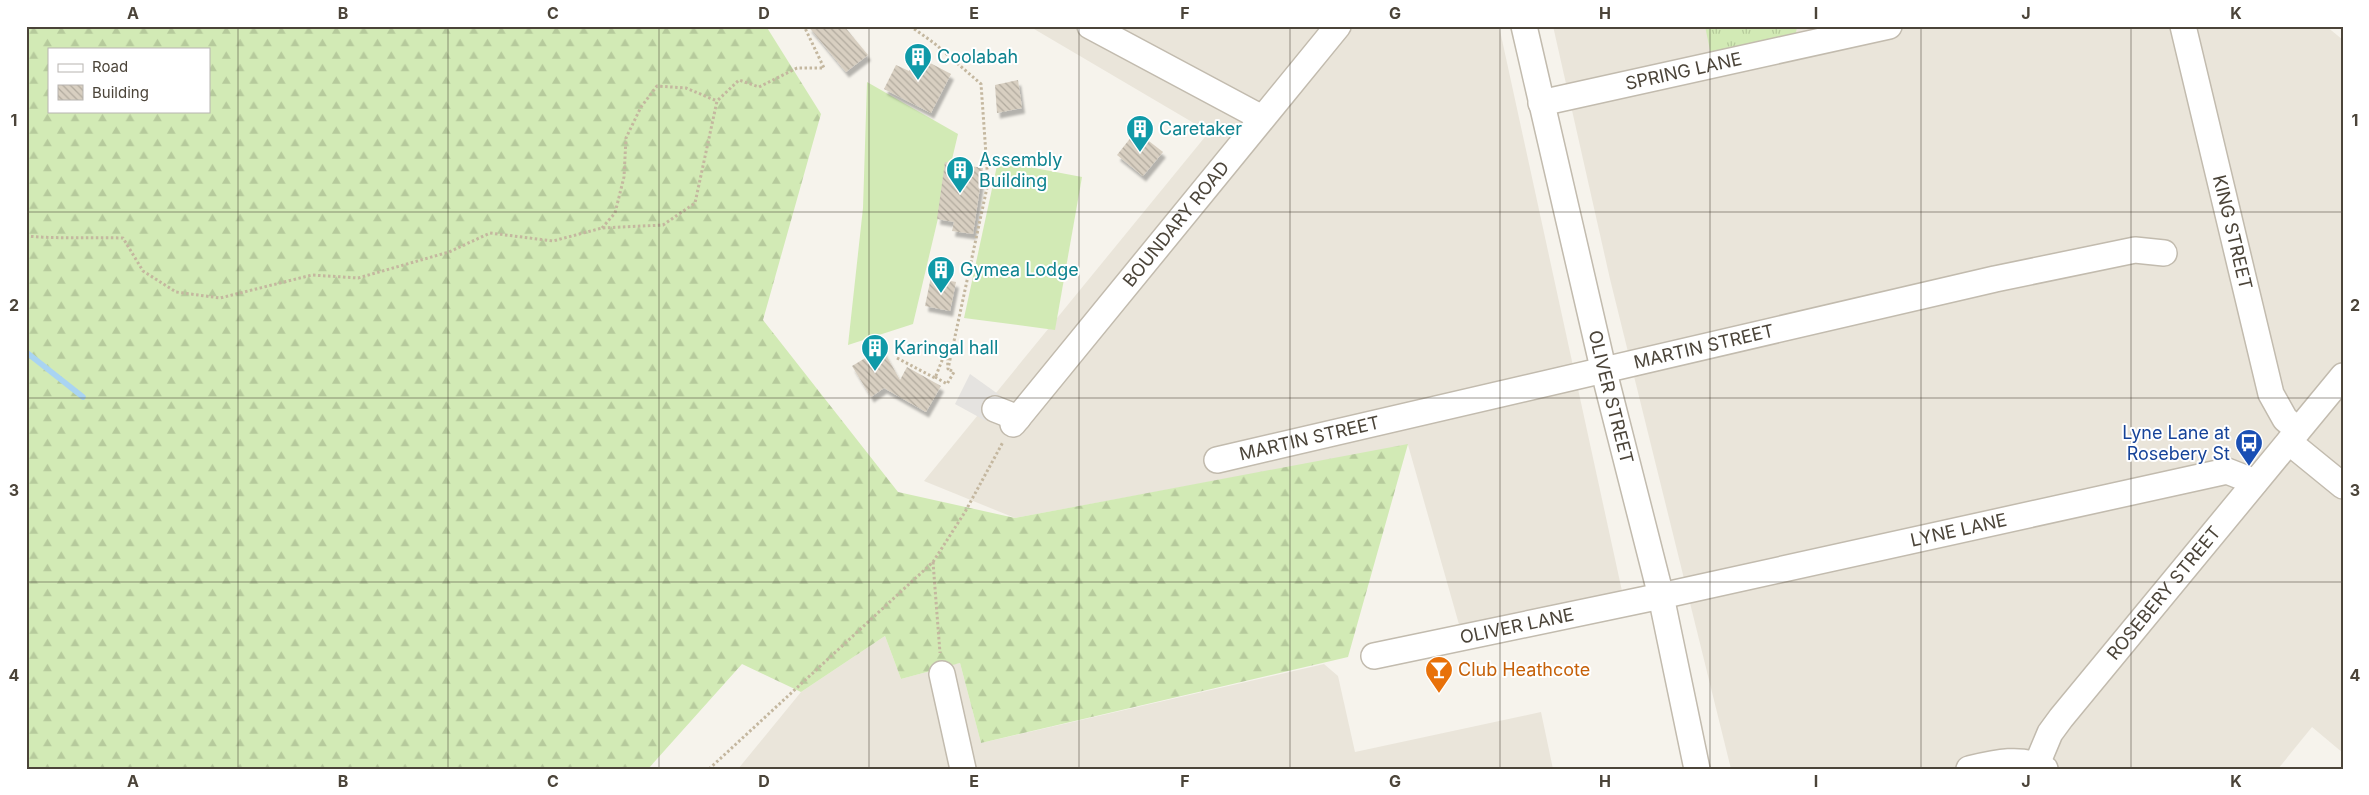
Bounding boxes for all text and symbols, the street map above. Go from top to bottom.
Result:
text: A [127,3,139,23]
text: B [338,3,348,23]
text: C [547,3,559,23]
text: D [758,3,770,23]
text: E [969,3,979,23]
text: F [1180,3,1190,23]
text: G [1389,3,1401,23]
text: H [1599,3,1611,23]
text: I [1814,3,1818,23]
text: J [2021,3,2031,23]
text: K [2230,3,2242,23]
building icon: Coolabah [903,42,933,81]
place label: Coolabah [937,46,1018,67]
legend [48,48,210,112]
street label: SPRING LANE [1623,48,1744,94]
text: Road [92,57,128,76]
text: Building [92,83,149,102]
text: 1 [11,110,17,130]
text: 1 [2352,110,2358,130]
building icon: Caretaker [1125,114,1155,153]
place label: Caretaker [1159,118,1242,139]
place label: Assembly Building [979,149,1062,191]
building icon: Assembly Building [945,155,975,194]
street label: BOUNDARY ROAD [1118,157,1233,291]
street label: KING STREET [2209,173,2257,291]
building icon: Gymea Lodge [926,255,956,294]
place label: Gymea Lodge [960,259,1079,280]
text: 2 [9,295,19,315]
text: 2 [2350,295,2360,315]
street label: MARTIN STREET [1632,320,1776,373]
street label: OLIVER STREET [1585,328,1638,466]
building icon: Karingal hall [860,333,890,372]
place label: Karingal hall [894,337,998,358]
street label: MARTIN STREET [1237,412,1382,464]
place label: Lyne Lane at Rosebery St [2122,422,2230,464]
bus stop icon: Lyne Lane at Rosebery St [2234,428,2264,467]
text: 3 [9,480,19,500]
text: 3 [2350,480,2360,500]
street label: LYNE LANE [1908,509,2009,551]
street label: ROSEBERY STREET [2102,522,2225,664]
street label: OLIVER LANE [1458,604,1576,648]
bar icon: Club Heathcote [1424,655,1454,694]
place label: Club Heathcote [1458,659,1590,680]
text: 4 [9,665,20,685]
text: 4 [2350,665,2361,685]
text: A [127,771,139,791]
text: B [338,771,348,791]
text: C [547,771,559,791]
text: D [758,771,770,791]
text: E [969,771,979,791]
text: F [1180,771,1190,791]
text: G [1389,771,1401,791]
text: H [1599,771,1611,791]
text: I [1814,771,1818,791]
text: J [2021,771,2031,791]
text: K [2230,771,2242,791]

